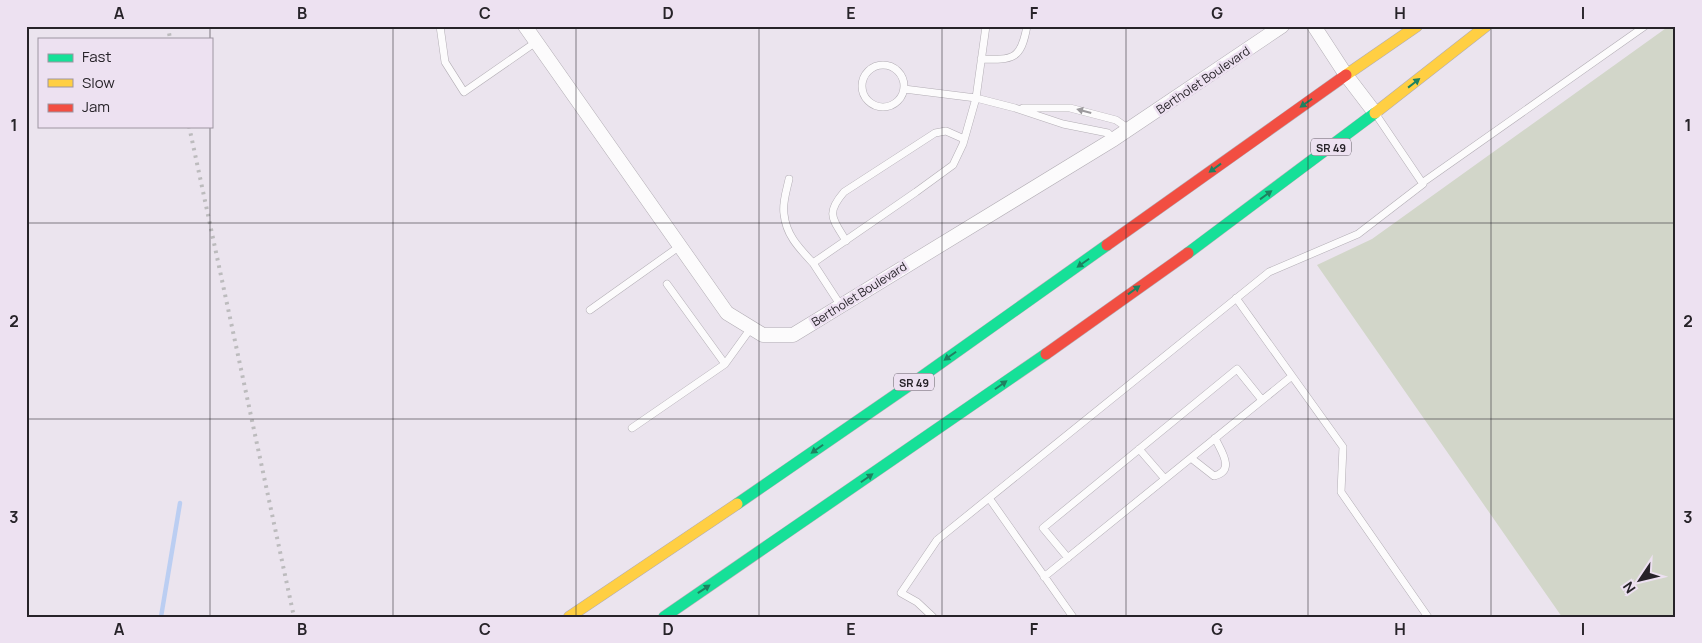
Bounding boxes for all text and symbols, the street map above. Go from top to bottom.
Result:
text: A [114,2,125,24]
text: B [297,2,307,24]
text: C [479,2,491,24]
text: D [662,2,674,24]
text: E [846,2,856,24]
text: F [1030,2,1039,24]
text: G [1211,2,1223,24]
text: H [1394,2,1406,24]
text: I [1581,2,1585,24]
legend [38,38,212,128]
street label: Bertholet Boulevard [1153,42,1253,118]
text: Fast [82,46,111,67]
text: Slow [82,72,115,93]
one-way arrow [1407,78,1420,89]
text: Jam [82,96,110,117]
one-way arrow [1299,98,1313,108]
one-way arrow [1076,107,1091,115]
text: 1 [10,114,18,136]
text: 1 [1684,114,1692,136]
road number: SR 49 [1311,138,1351,156]
one-way arrow [1208,163,1222,173]
one-way arrow [1259,190,1273,200]
street label: Bertholet Boulevard [808,258,910,330]
one-way arrow [1076,258,1090,268]
one-way arrow [1127,285,1141,295]
text: 2 [9,310,19,332]
text: 2 [1683,310,1693,332]
one-way arrow [943,351,957,361]
road number: SR 49 [894,374,934,391]
one-way arrow [994,380,1007,390]
one-way arrow [810,444,824,454]
one-way arrow [860,473,874,483]
text: 3 [9,506,19,528]
text: 3 [1683,506,1693,528]
north arrow [1614,556,1664,606]
text: N [1618,578,1640,597]
one-way arrow [697,585,711,594]
text: A [114,618,125,640]
text: B [297,618,307,640]
text: C [479,618,491,640]
text: D [662,618,674,640]
text: E [846,618,856,640]
text: F [1030,618,1039,640]
text: G [1211,618,1223,640]
text: H [1394,618,1406,640]
text: I [1581,618,1585,640]

